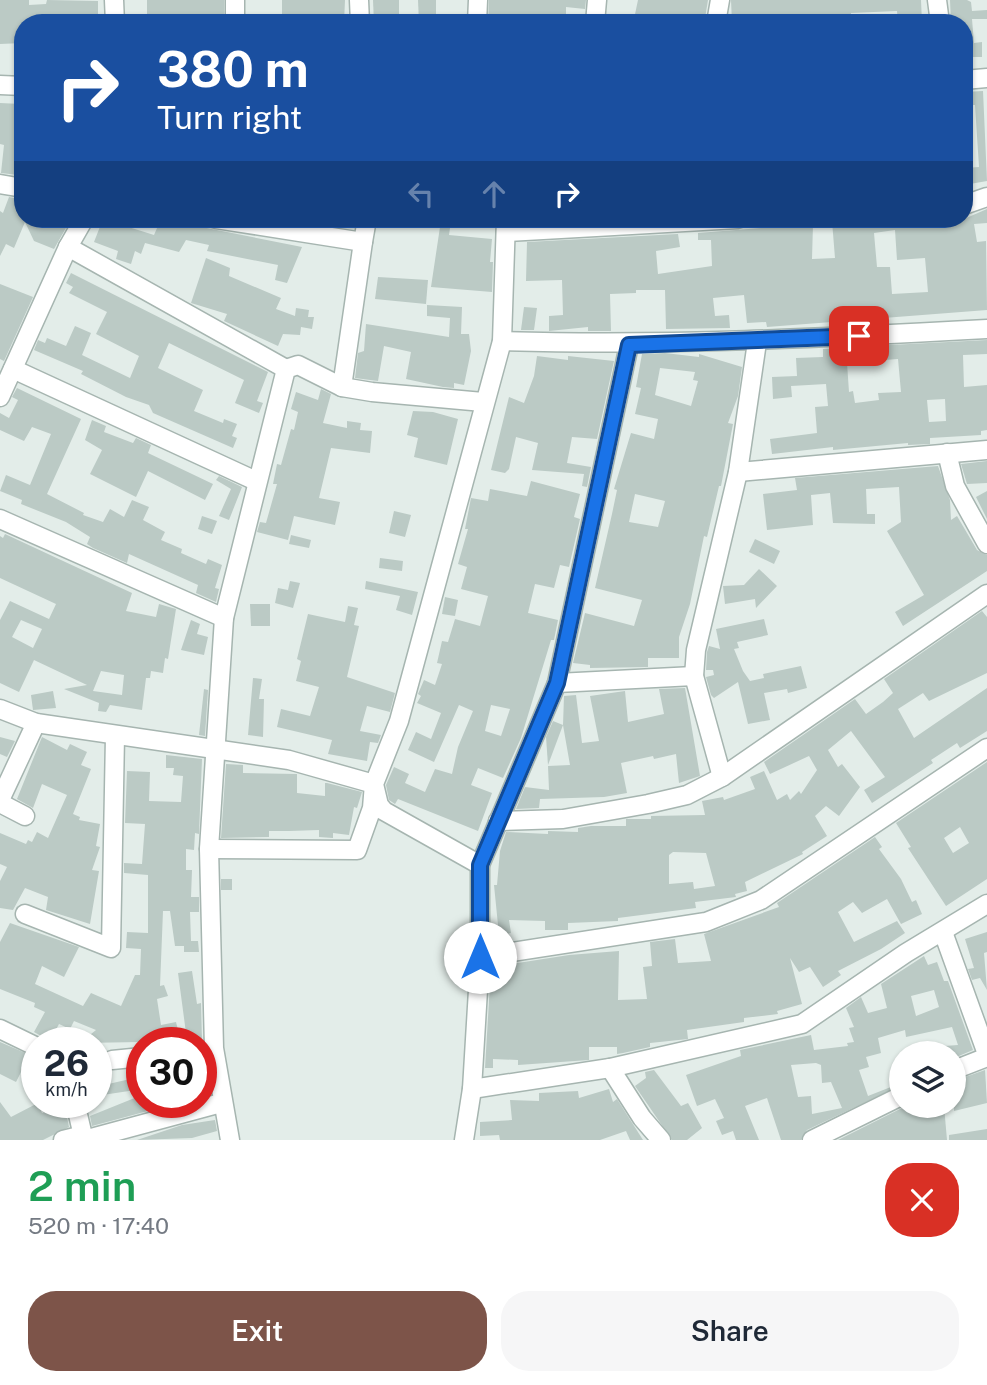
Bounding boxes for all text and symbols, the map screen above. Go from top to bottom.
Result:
text: 380 m [157,40,309,98]
icon: right [42,42,133,133]
text: Turn right [157,99,302,136]
icon: left [402,175,440,213]
icon: ahead [475,175,513,213]
icon: right [548,175,586,213]
pin [829,306,889,366]
icon: arrive [840,317,878,355]
position arrow [443,920,517,994]
speed limit sign: 30 [126,1027,217,1118]
map controls [889,1041,966,1118]
button: layers [889,1041,966,1118]
text: 26 [44,1043,89,1084]
text: km/h [45,1079,88,1100]
text: 2 min [28,1161,136,1210]
button: close [885,1163,959,1237]
text: 520 m · 17:40 [28,1212,169,1239]
button: Exit [28,1291,487,1371]
button: Share [501,1291,959,1371]

